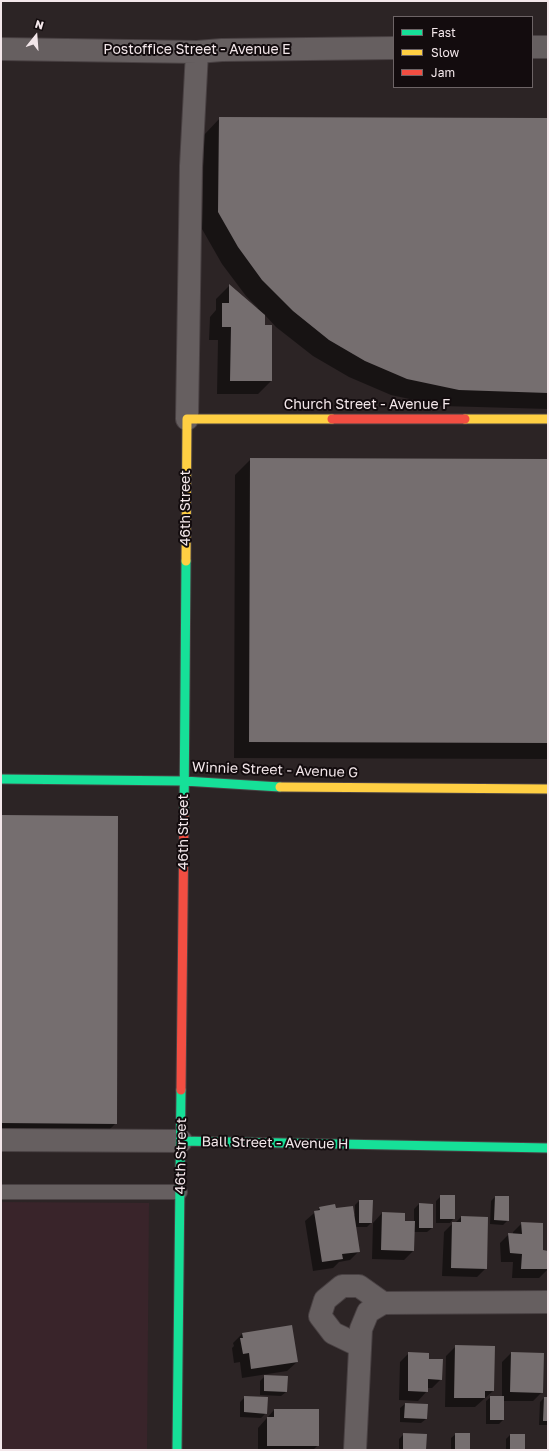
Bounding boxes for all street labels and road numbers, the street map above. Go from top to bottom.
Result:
street label: Postoffice Street - Avenue E [103,42,291,58]
street label: Church Street - Avenue F [284,397,450,413]
street label: 46th Street [178,470,194,546]
street label: Winnie Street - Avenue G [192,759,358,781]
street label: 46th Street [176,794,192,870]
street label: 46th Street [172,1118,190,1194]
street label: Ball Street - Avenue H [201,1133,349,1153]

